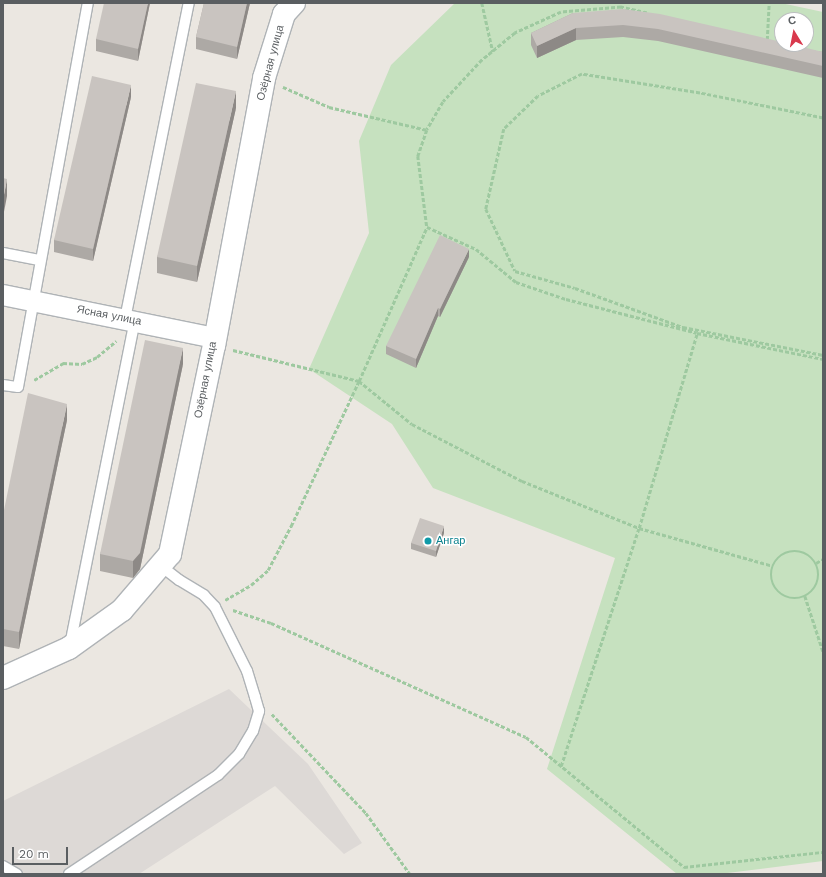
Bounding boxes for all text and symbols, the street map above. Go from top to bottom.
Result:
north arrow [774,12,814,52]
text: С [787,14,797,28]
street label: Озёрная улица [255,24,287,102]
street label: Ясная улица [76,303,142,329]
street label: Озёрная улица [192,340,220,420]
place label: Ангар [436,534,465,548]
marker: Ангар [423,536,433,546]
scale bar [14,839,70,865]
text: 20 m [19,847,49,861]

